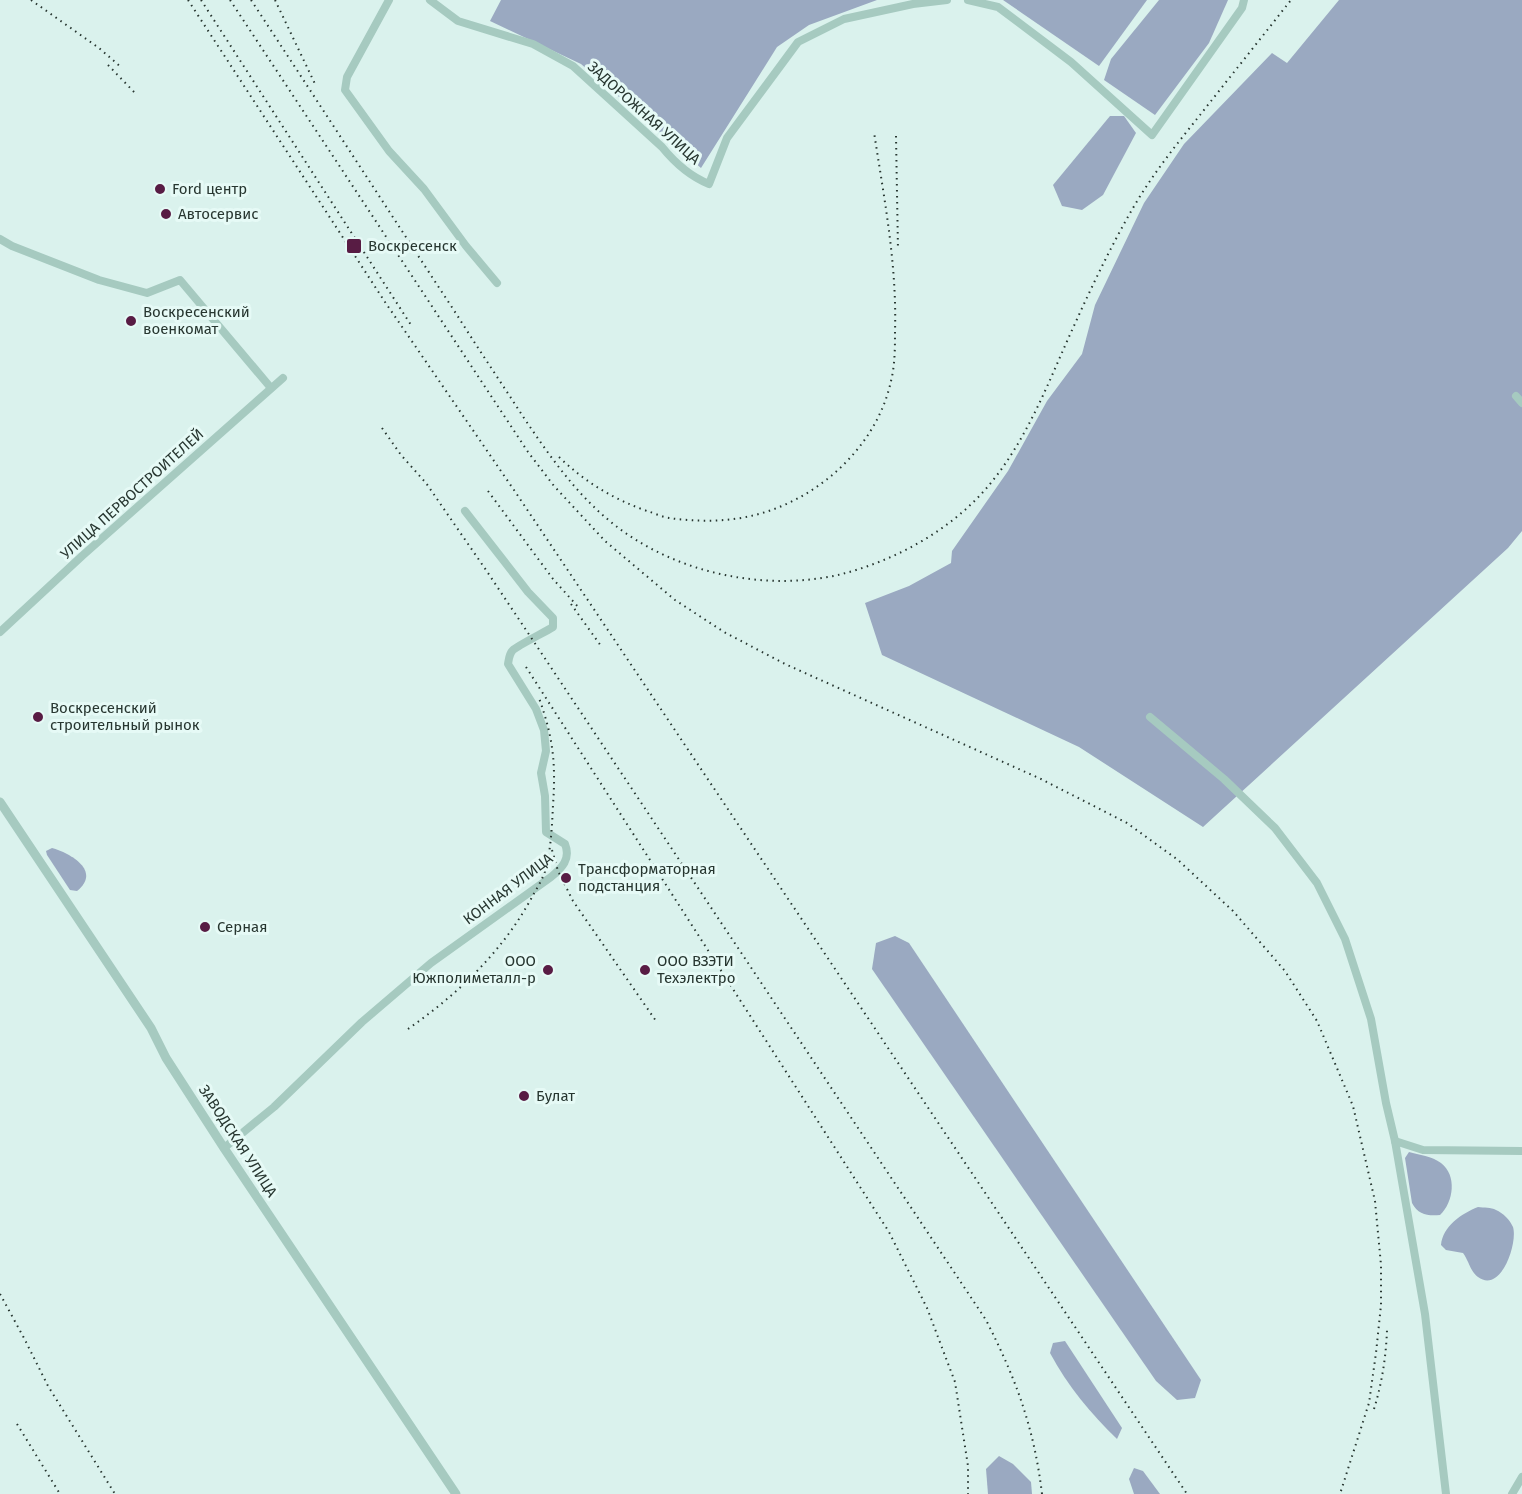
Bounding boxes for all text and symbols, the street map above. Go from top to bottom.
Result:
street label: ЗАДОРОЖНАЯ УЛИЦА [584,58,704,169]
place label: Ford центр [172,180,247,198]
marker: Ford центр [153,182,167,196]
place label: Автосервис [178,205,259,223]
marker: Автосервис [159,207,173,221]
marker: Воскресенск [345,237,363,255]
place label: Воскресенск [368,237,457,255]
place label: Воскресенский военкомат [143,303,250,338]
marker: Воскресенский военкомат [124,314,138,328]
street label: УЛИЦА ПЕРВОСТРОИТЕЛЕЙ [57,425,207,563]
place label: Воскресенский строительный рынок [50,699,200,734]
marker: Воскресенский строительный рынок [31,710,45,724]
street label: КОННАЯ УЛИЦА [460,849,557,929]
place label: Трансформаторная подстанция [578,860,716,895]
marker: Трансформаторная подстанция [559,871,573,885]
place label: Серная [217,918,268,936]
marker: Серная [198,920,212,934]
place label: ООО Южполиметалл-р [412,952,536,987]
place label: ООО ВЗЭТИ Техэлектро [657,952,735,987]
marker: ООО Южполиметалл-р [541,963,555,977]
marker: ООО ВЗЭТИ Техэлектро [638,963,652,977]
street label: ЗАВОДСКАЯ УЛИЦА [195,1081,281,1201]
place label: Булат [536,1087,575,1105]
marker: Булат [517,1089,531,1103]

